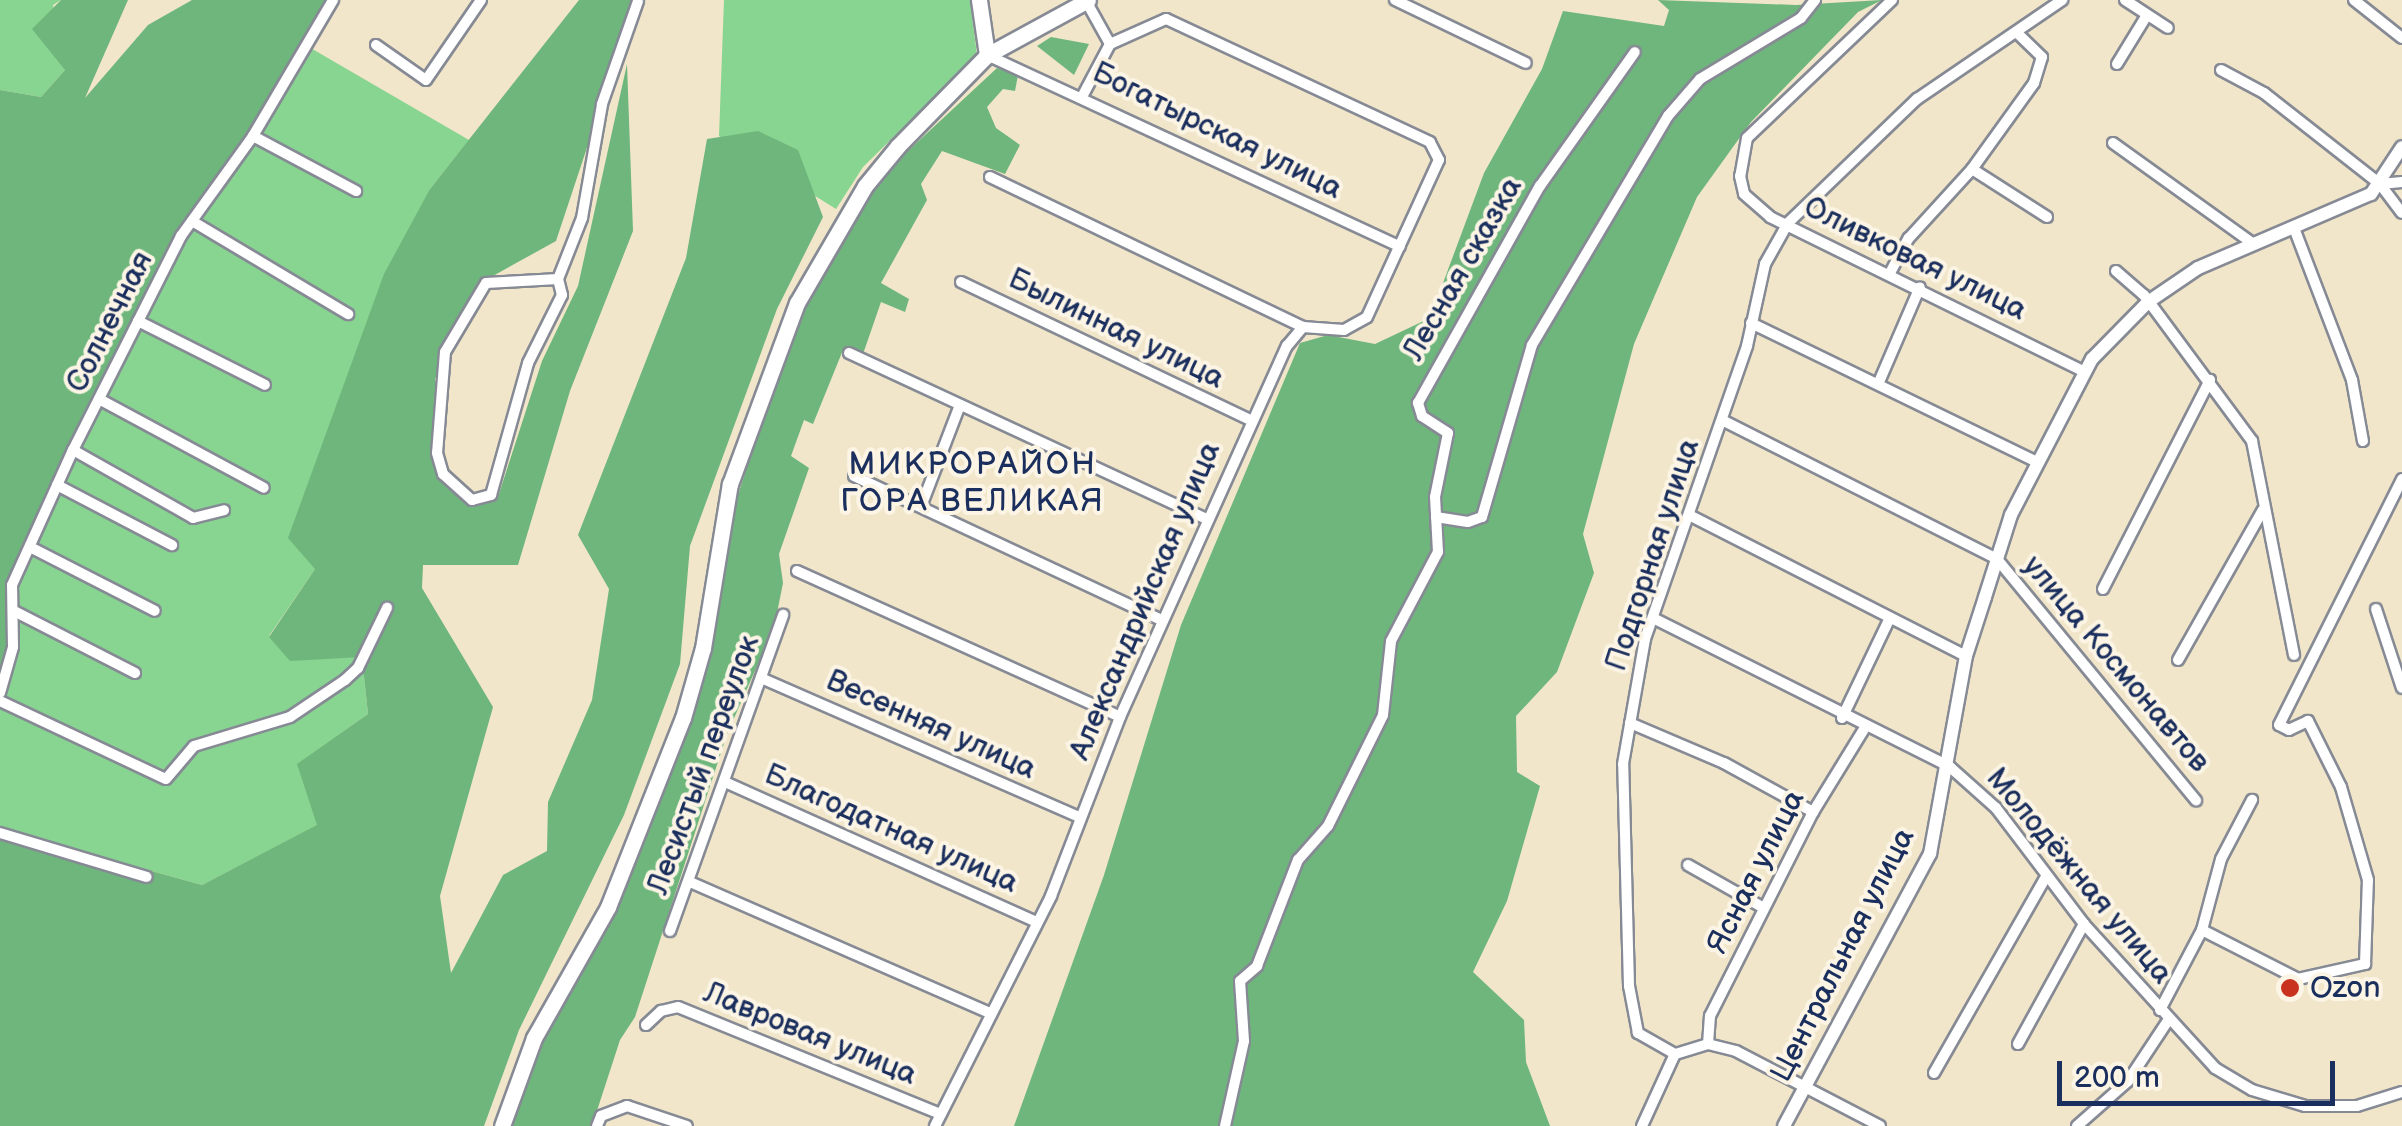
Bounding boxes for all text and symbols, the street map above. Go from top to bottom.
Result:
street label: Богатырская улица [1086,55,1348,207]
street label: Лесная сказка [1396,171,1530,367]
street label: Оливковая улица [1798,189,2032,329]
street label: Солнечная [59,246,161,398]
street label: Былинная улица [1002,261,1230,397]
street label: Подгорная улица [1599,435,1707,675]
street label: Александрийская улица [1062,437,1228,765]
district label: МИКРОРАЙОН ГОРА ВЕЛИКАЯ [841,447,1105,522]
street label: улица Космонавтов [2015,548,2217,780]
street label: Лесистый переулок [640,631,768,899]
street label: Весенняя улица [821,663,1041,787]
street label: Благодатная улица [759,757,1023,901]
street label: Молодёжная улица [1978,761,2180,991]
street label: Ясная улица [1700,784,1812,960]
street label: Центральная улица [1763,822,1923,1088]
place label: Ozon [2310,970,2380,1006]
street label: Лавровая улица [698,975,922,1093]
marker: Ozon [2279,977,2301,999]
scale bar [2062,1041,2340,1103]
text: 200 m [2074,1060,2160,1096]

